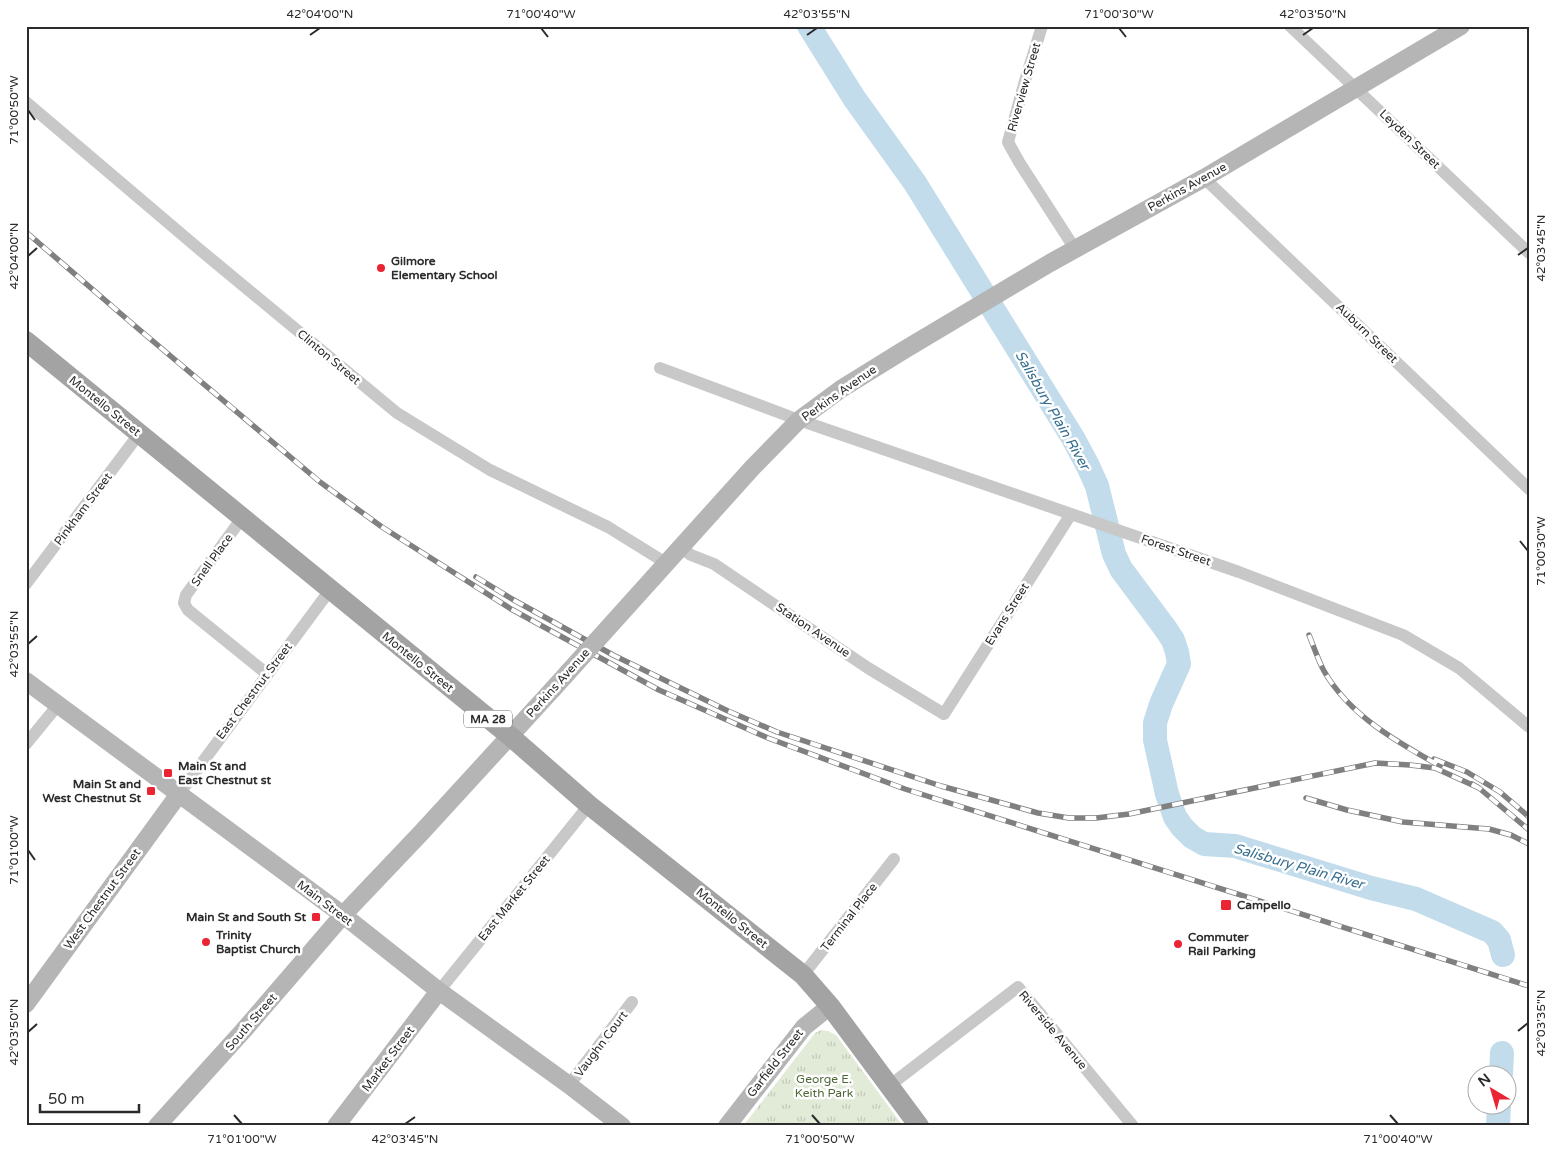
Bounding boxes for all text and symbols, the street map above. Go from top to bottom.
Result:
text: 42°04'00"N [287,7,354,21]
text: 71°00'40"W [506,7,576,21]
text: 42°03'55"N [784,7,851,21]
text: 71°00'30"W [1084,7,1154,21]
text: 42°03'50"N [1280,7,1347,21]
street label: Riverview Street [1005,40,1044,133]
text: 71°00'50"W [7,75,21,145]
street label: Leyden Street [1377,106,1444,172]
street label: Perkins Avenue [1145,159,1229,214]
text: 42°03'45"N [1534,215,1548,282]
text: 42°04'00"N [7,223,21,290]
place label: Gilmore Elementary School [391,254,498,283]
marker: Gilmore Elementary School [375,262,387,274]
street label: Auburn Street [1333,300,1401,366]
street label: Clinton Street [295,327,364,388]
water label: Salisbury Plain River [1012,348,1094,474]
street label: Perkins Avenue [799,362,879,424]
street label: Montello Street [66,373,144,439]
street label: Pinkham Street [51,470,115,548]
text: 71°00'30"W [1534,516,1548,586]
street label: Snell Place [188,531,236,589]
street label: Forest Street [1139,531,1213,569]
street label: Evans Street [982,580,1032,648]
street label: Station Avenue [773,600,853,660]
text: 42°03'55"N [7,611,21,678]
street label: Montello Street [379,629,457,695]
street label: East Chestnut Street [213,640,295,742]
street label: Perkins Avenue [523,645,593,720]
road number: MA 28 [464,711,512,728]
place label: Main St and East Chestnut st [178,759,271,787]
marker: Main St and East Chestnut st [162,767,174,779]
place label: Main St and West Chestnut St [42,777,141,805]
marker: Main St and West Chestnut St [145,785,157,797]
text: 71°01'00"W [7,815,21,885]
water label: Salisbury Plain River [1232,840,1367,894]
street label: West Chestnut Street [61,846,143,952]
street label: East Market Street [475,852,553,944]
street label: Main Street [294,878,356,929]
street label: Terminal Place [818,880,880,954]
street label: Montello Street [693,885,771,951]
marker: Campello [1219,898,1233,912]
place label: Campello [1237,898,1291,913]
place label: Main St and South St [186,910,306,924]
marker: Main St and South St [310,911,322,923]
place label: Trinity Baptist Church [215,928,301,957]
place label: Commuter Rail Parking [1188,930,1256,959]
marker: Trinity Baptist Church [200,936,212,948]
marker: Commuter Rail Parking [1172,938,1184,950]
street label: Riverside Avenue [1016,988,1090,1072]
street label: South Street [222,990,280,1054]
text: 42°03'35"N [1534,990,1548,1057]
text: 42°03'50"N [7,999,21,1066]
street label: Vaughn Court [572,1008,631,1080]
street label: Market Street [359,1023,417,1094]
street label: Garfield Street [744,1026,806,1100]
north arrow [1468,1064,1518,1114]
text: N [1475,1070,1494,1090]
park label: George E. Keith Park [795,1072,854,1100]
scale bar [40,1082,139,1114]
text: 50 m [48,1090,85,1108]
text: 71°01'00"W [207,1132,277,1146]
text: 42°03'45"N [372,1132,439,1146]
text: 71°00'50"W [785,1132,855,1146]
text: 71°00'40"W [1363,1132,1433,1146]

